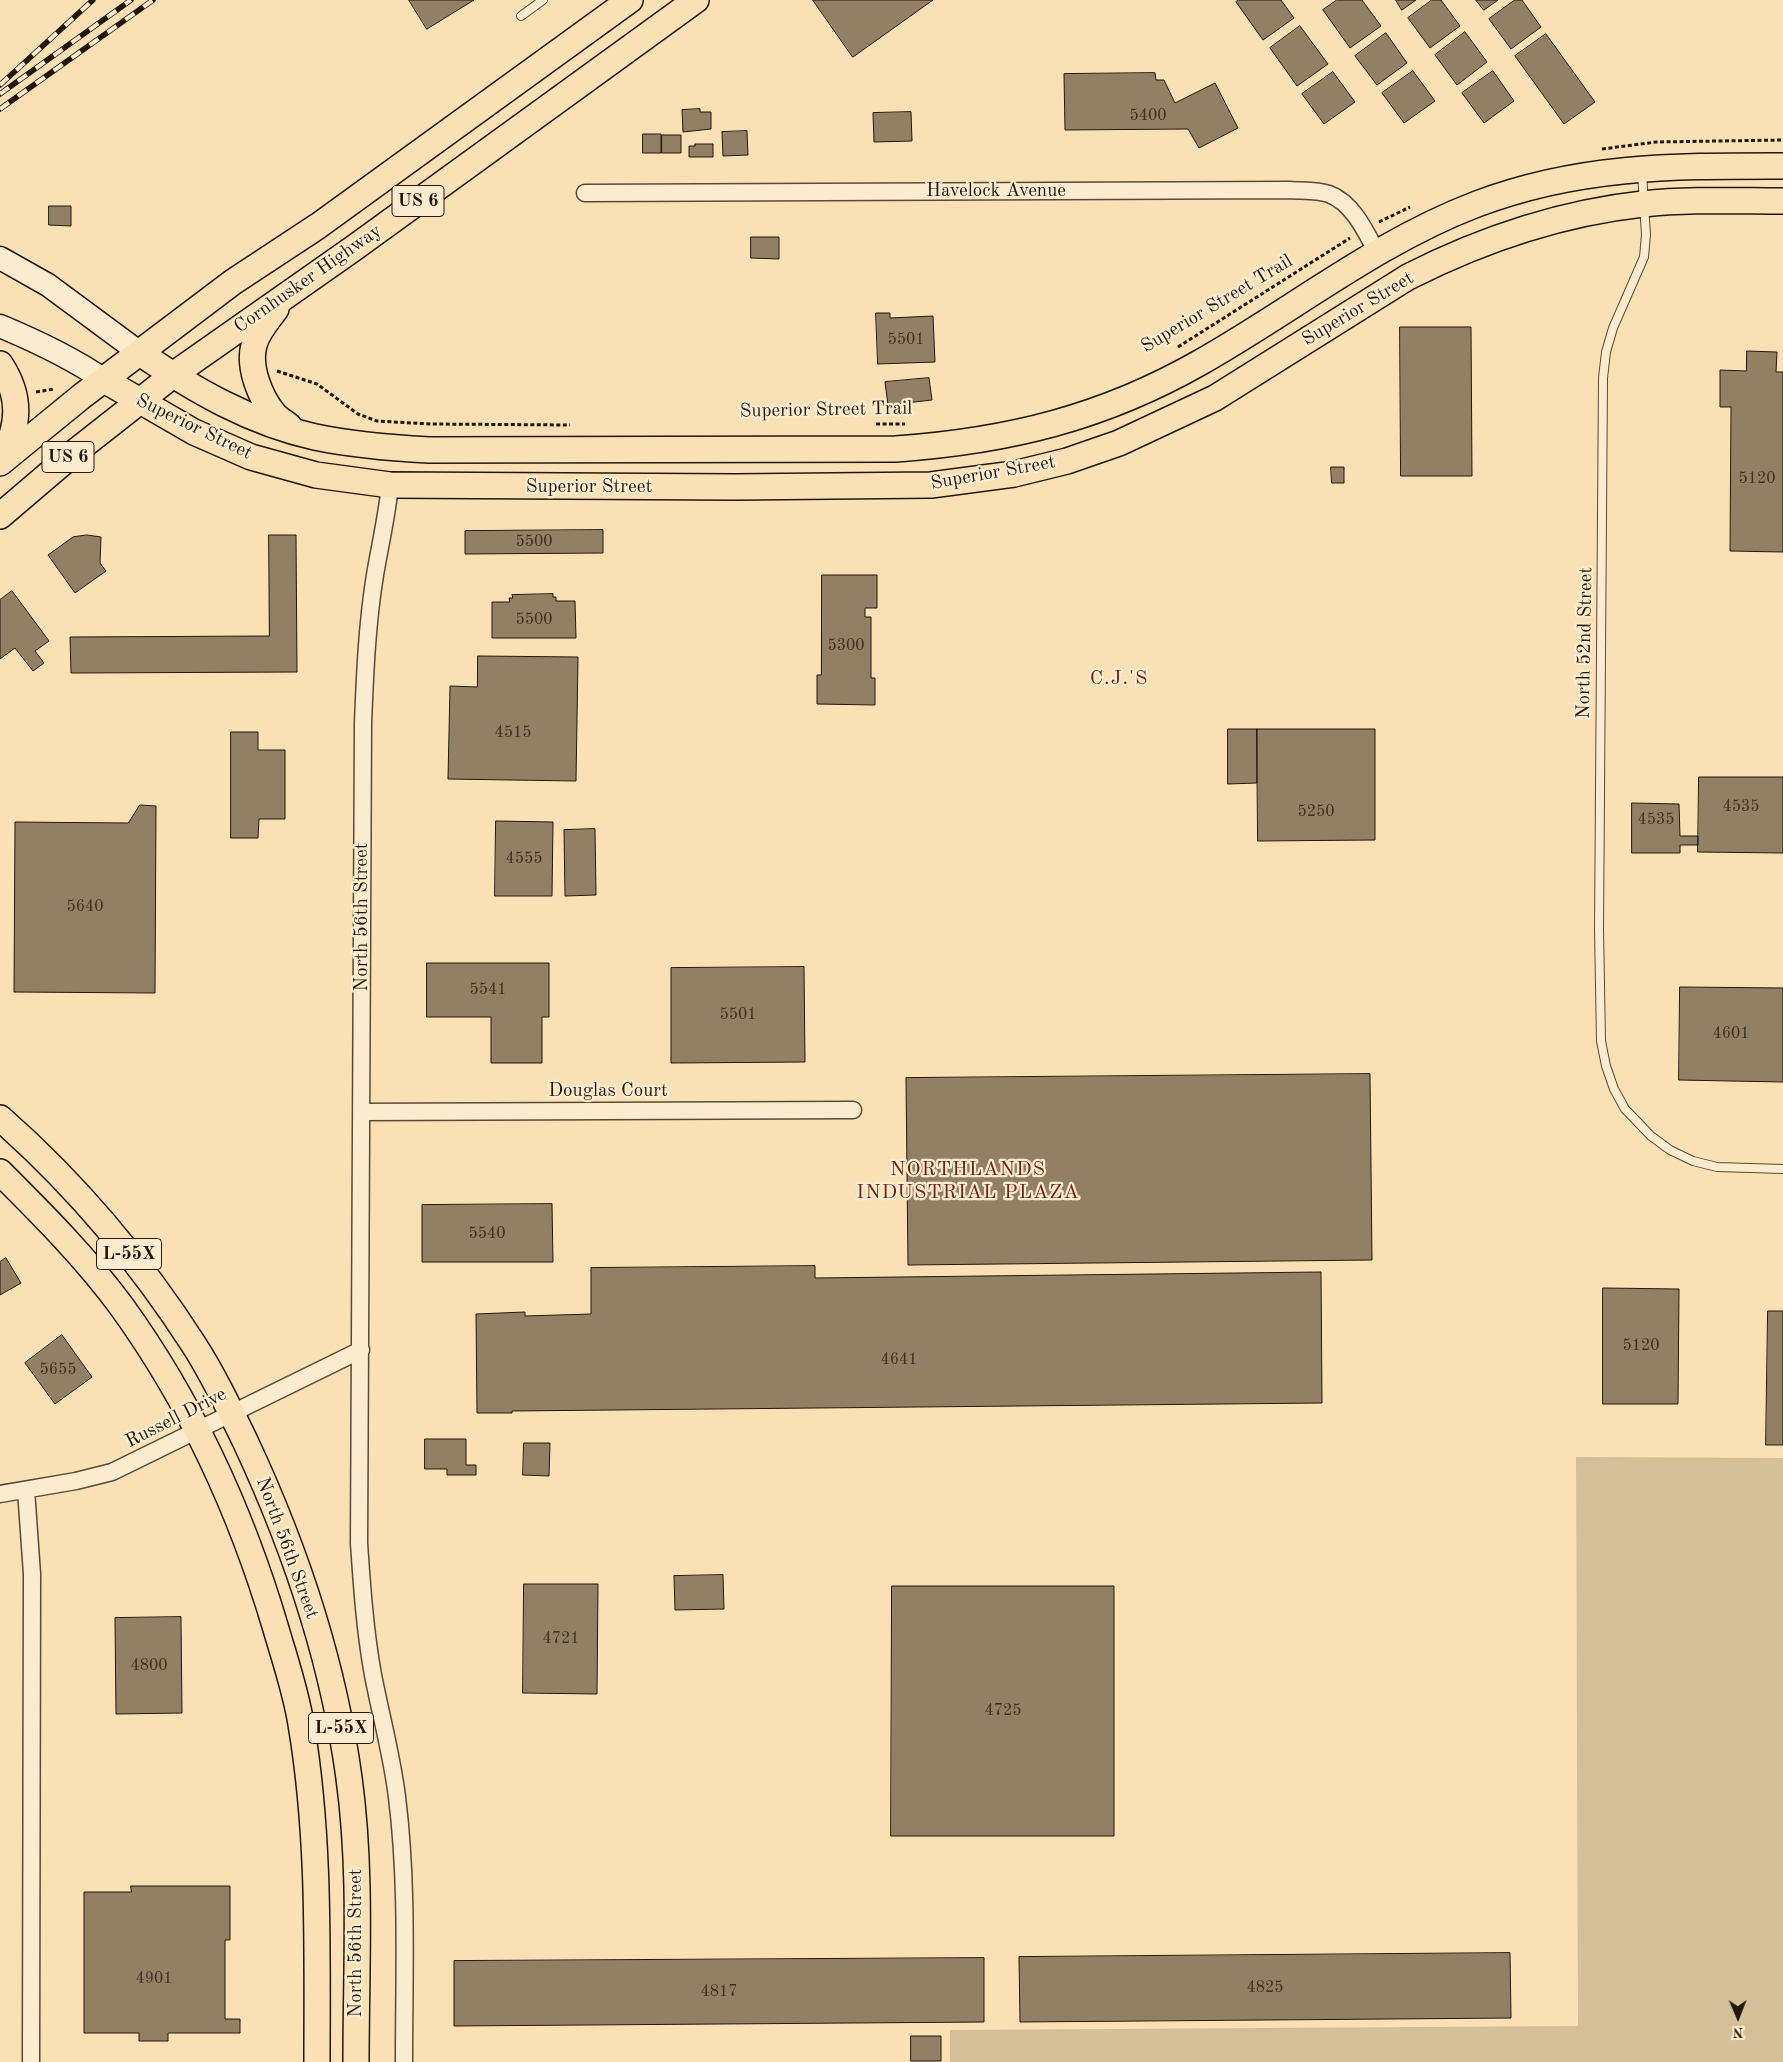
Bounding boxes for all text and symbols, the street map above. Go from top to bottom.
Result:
house number: 5400 [1129,106,1167,126]
street label: Havelock Avenue [926,180,1066,202]
road number: US 6 [392,186,444,217]
street label: Cornhusker Highway [230,220,386,338]
street label: Superior Street Trail [1137,250,1297,358]
street label: Superior Street [1298,267,1418,351]
house number: 5501 [887,330,925,350]
street label: Superior Street [132,389,256,465]
street label: Superior Street Trail [739,397,913,423]
road number: US 6 [42,442,94,472]
street label: Superior Street [929,451,1057,495]
house number: 5120 [1738,469,1776,489]
street label: Superior Street [526,476,652,498]
house number: 5500 [515,532,553,552]
street label: North 52nd Street [1572,567,1598,719]
house number: 5500 [515,610,553,630]
house number: 5300 [827,636,865,656]
district label: C.J.'S [1089,667,1149,691]
house number: 4515 [494,723,532,743]
house number: 4535 [1722,797,1760,817]
house number: 5250 [1297,802,1335,822]
house number: 4535 [1637,810,1675,830]
street label: North 56th Street [351,843,373,991]
house number: 4555 [505,849,543,869]
house number: 5640 [66,897,104,917]
house number: 5541 [469,980,507,1000]
house number: 5501 [719,1005,757,1025]
house number: 4601 [1712,1024,1750,1044]
street label: Douglas Court [548,1080,668,1102]
district label: NORTHLANDS INDUSTRIAL PLAZA [854,1158,1082,1205]
house number: 5540 [468,1224,506,1244]
road number: L-55X [96,1238,162,1270]
house number: 5120 [1622,1336,1660,1356]
house number: 4641 [880,1350,918,1370]
house number: 5655 [39,1360,77,1380]
street label: Russell Drive [122,1383,230,1453]
street label: North 56th Street [251,1474,323,1622]
house number: 4721 [542,1629,580,1649]
house number: 4800 [130,1656,168,1676]
house number: 4725 [984,1701,1022,1721]
road number: L-55X [308,1712,374,1744]
street label: North 56th Street [345,1869,367,2017]
house number: 4901 [135,1969,173,1989]
house number: 4825 [1246,1978,1284,1998]
house number: 4817 [700,1982,738,2002]
north arrow [1713,1992,1763,2042]
text: N [1733,2025,1744,2039]

